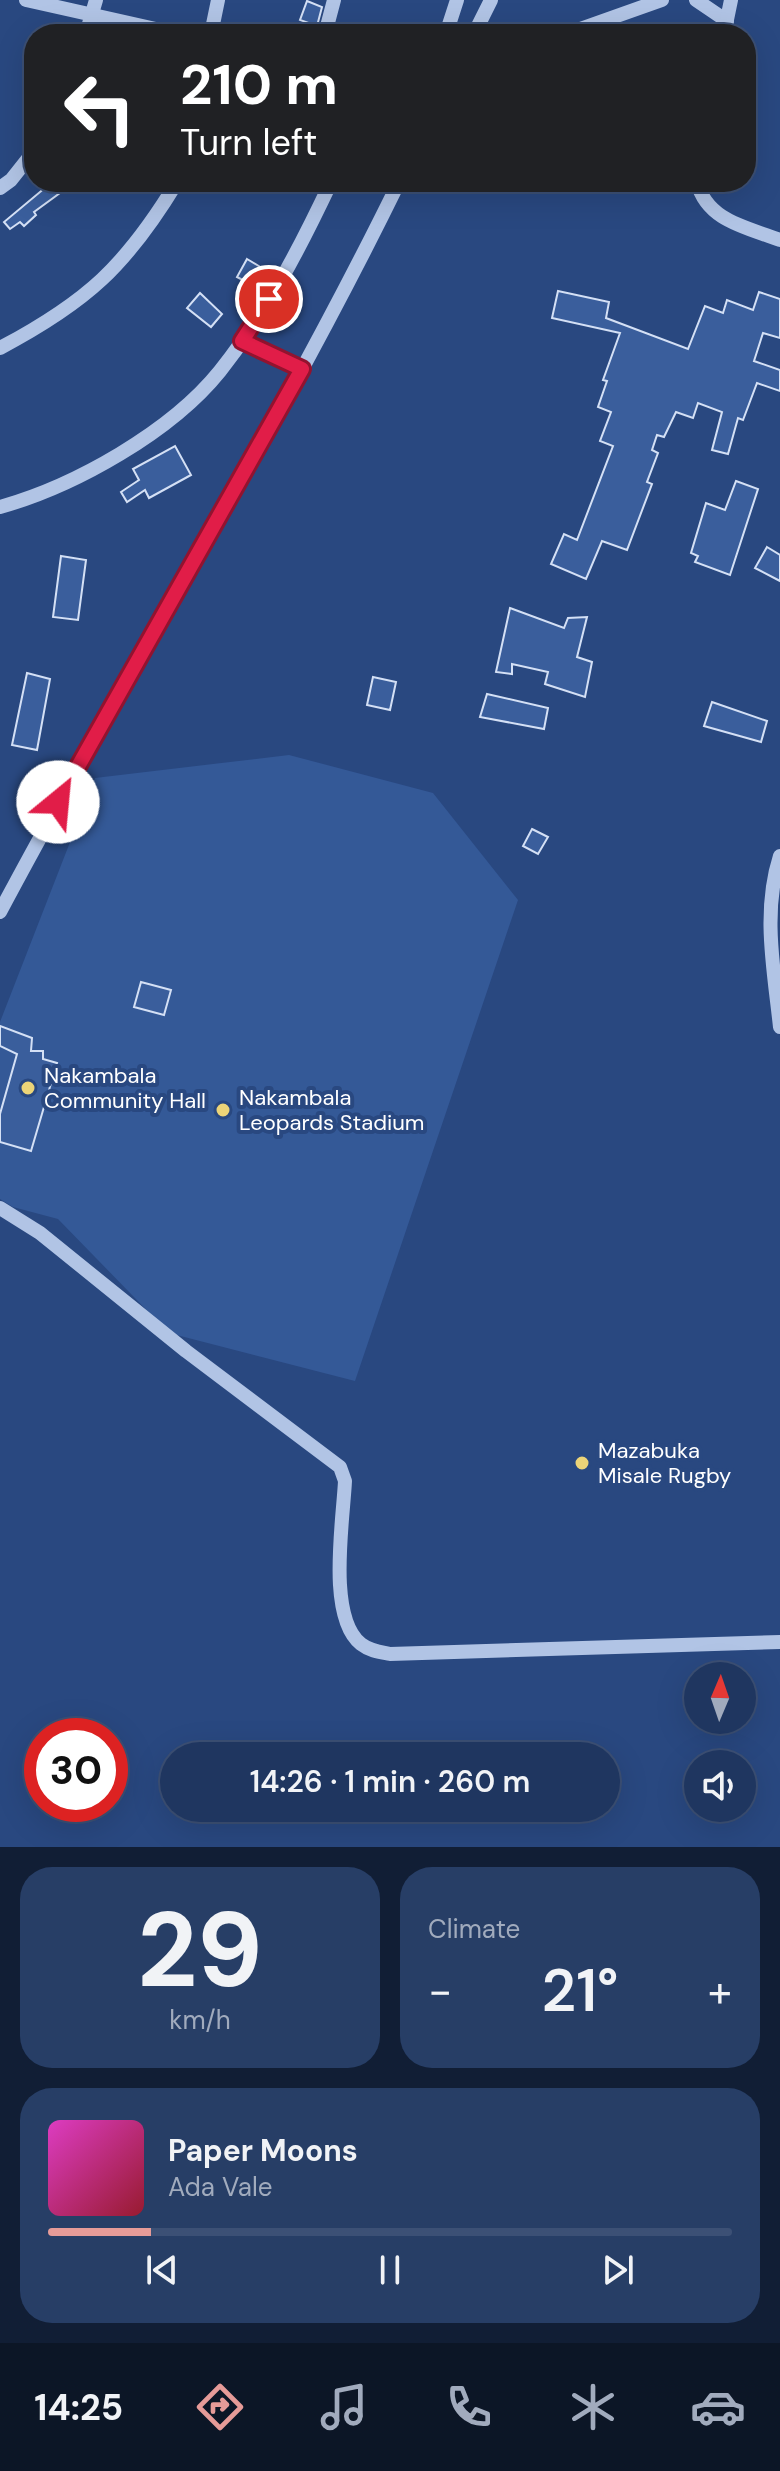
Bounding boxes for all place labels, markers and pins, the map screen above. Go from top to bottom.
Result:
pin [235,265,303,333]
place label: Nakambala Community Hall [44,1061,206,1115]
marker: Nakambala Community Hall [19,1079,37,1097]
place label: Nakambala Leopards Stadium [239,1083,424,1137]
marker: Nakambala Leopards Stadium [214,1101,232,1119]
place label: Mazabuka Misale Rugby [598,1436,731,1490]
marker: Mazabuka Misale Rugby [573,1454,591,1472]

